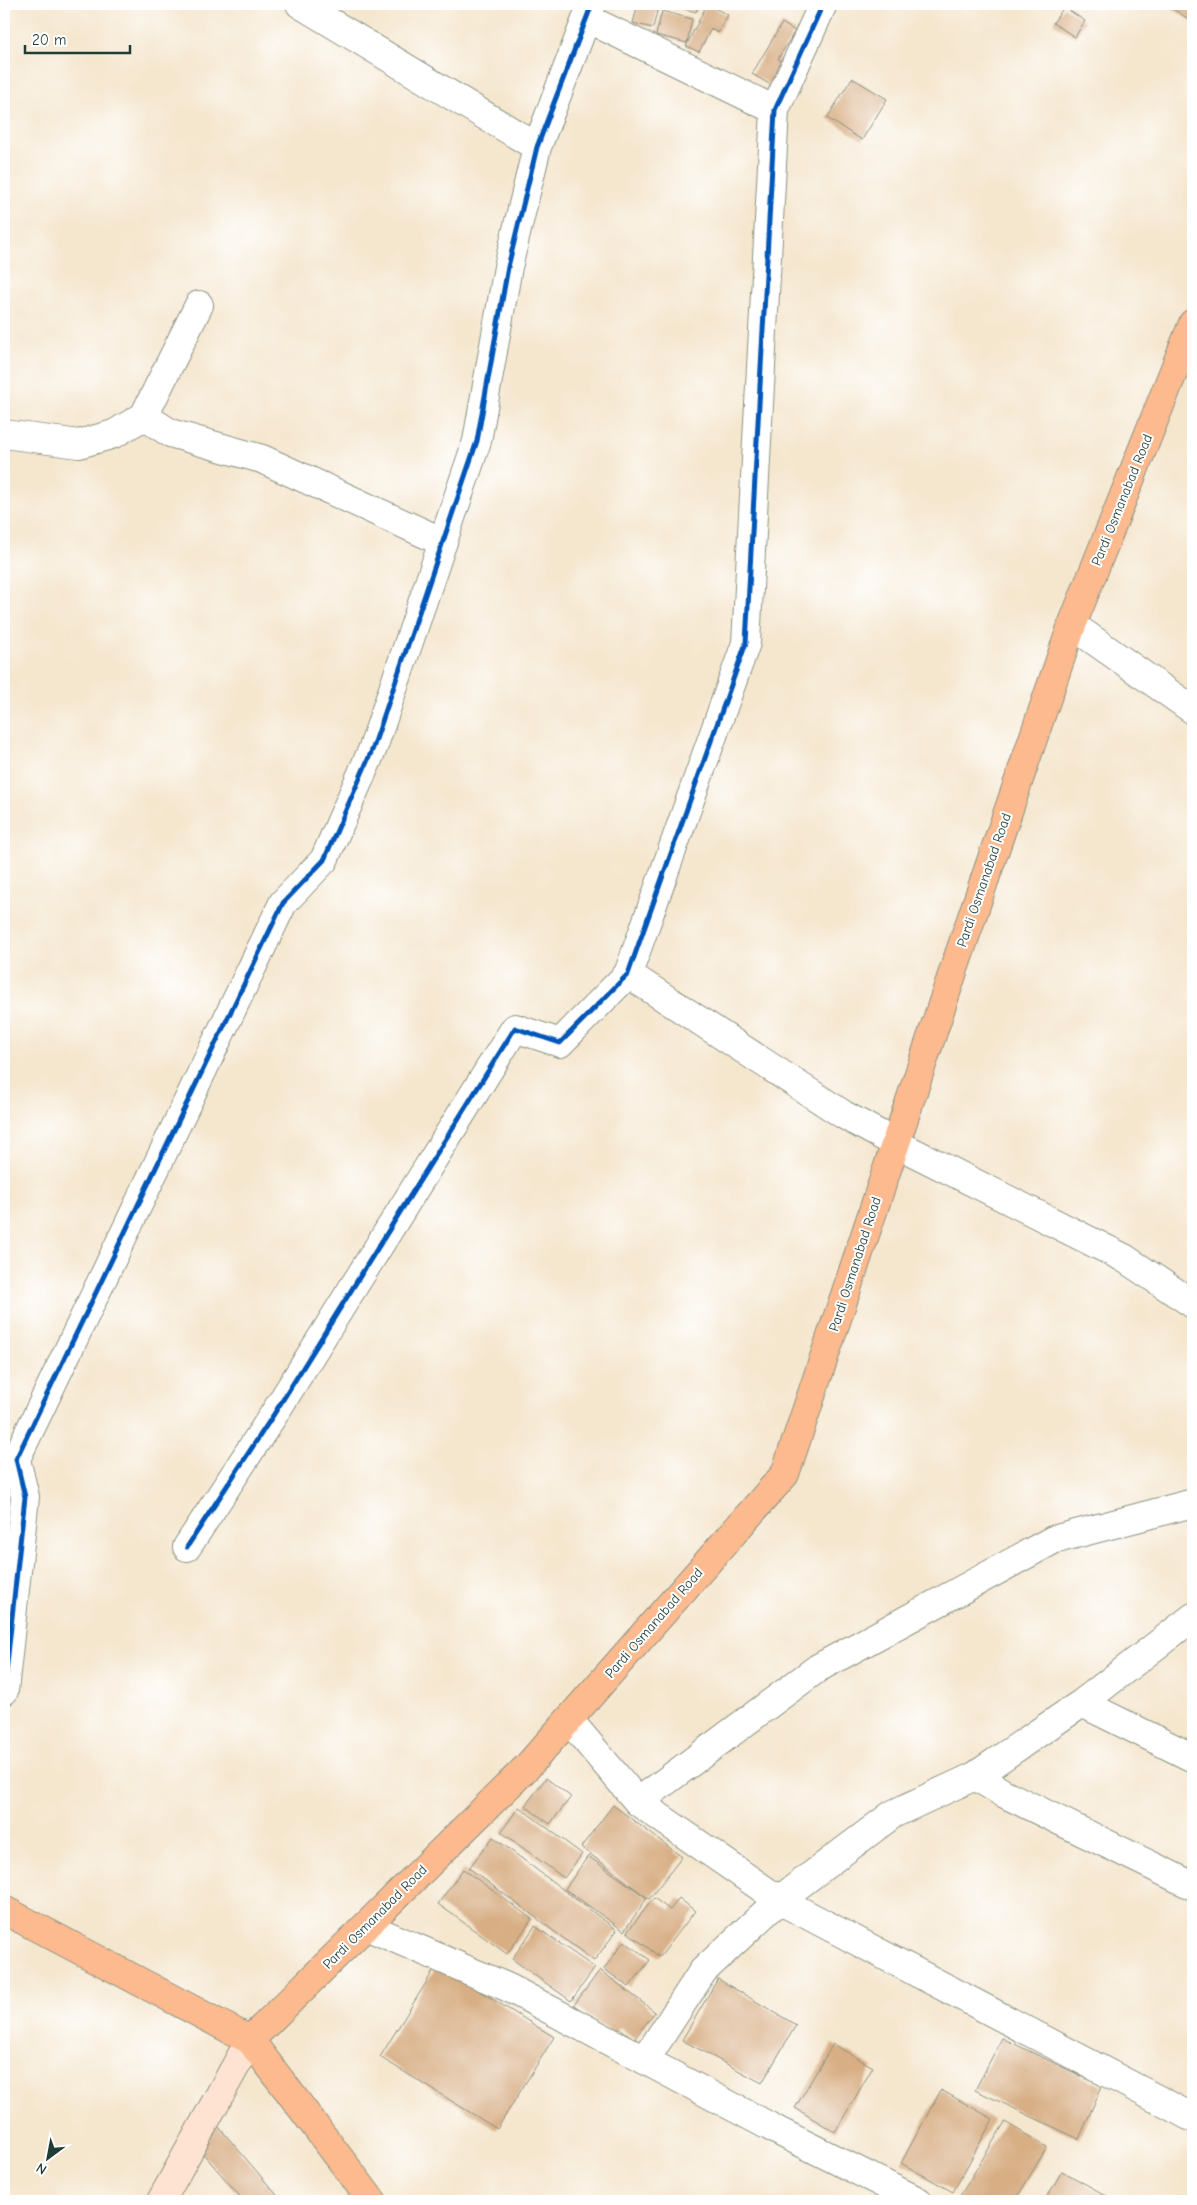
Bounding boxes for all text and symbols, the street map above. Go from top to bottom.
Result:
scale bar [25,22,130,54]
text: 20 m [32,31,66,49]
street label: Pardi Osmanabad Road [1088,432,1156,568]
street label: Pardi Osmanabad Road [953,811,1015,949]
street label: Pardi Osmanabad Road [825,1195,885,1333]
street label: Pardi Osmanabad Road [601,1564,707,1682]
street label: Pardi Osmanabad Road [319,1861,431,1973]
north arrow [22,2132,72,2182]
text: N [33,2159,50,2178]

